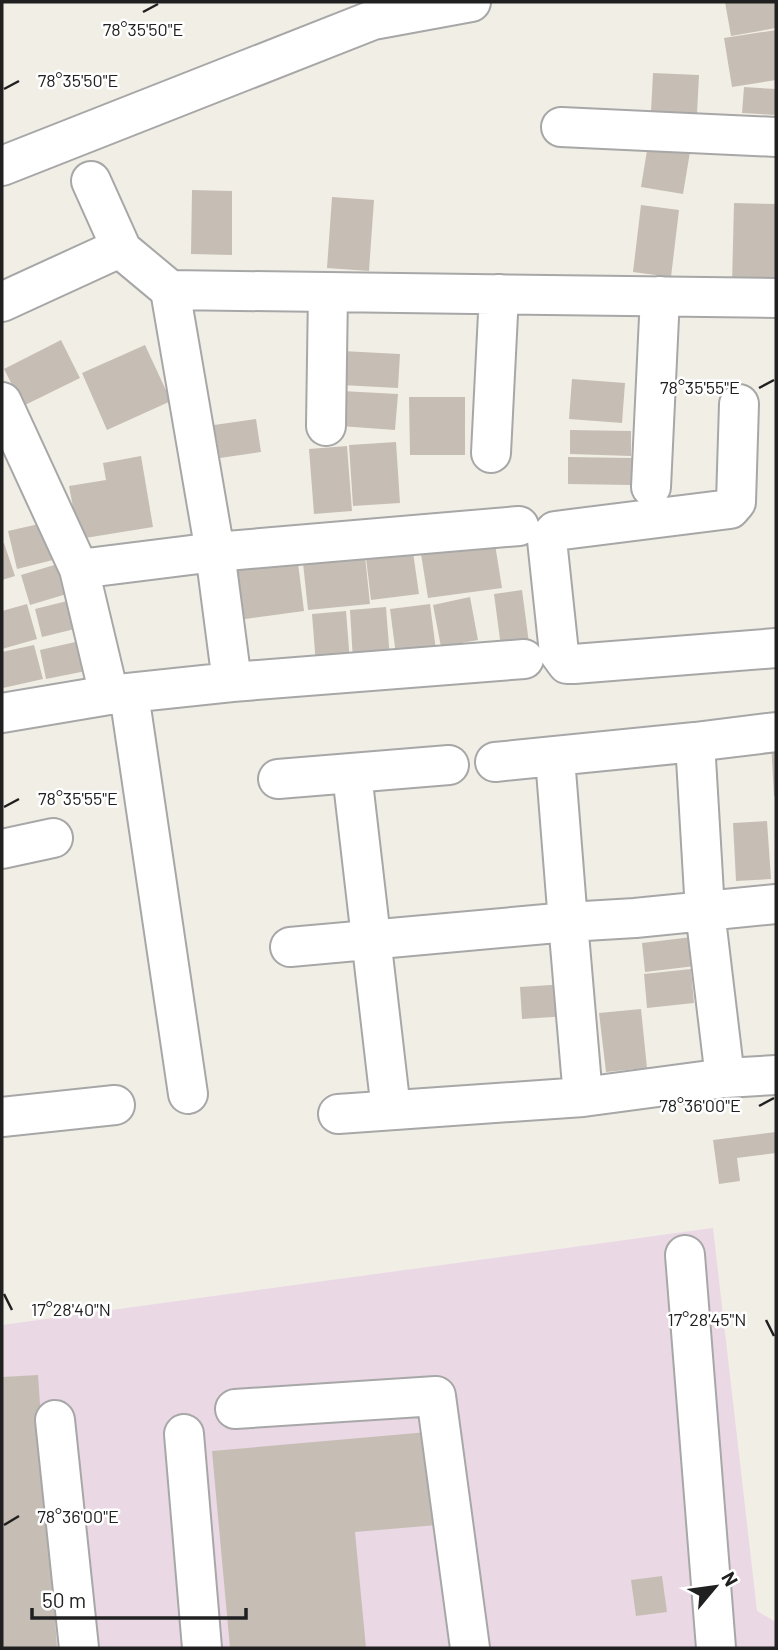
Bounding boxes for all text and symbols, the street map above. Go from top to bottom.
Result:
text: 78°35'50"E [103,18,183,40]
text: 78°35'50"E [38,69,118,91]
text: 78°35'55"E [660,376,740,398]
text: 78°35'55"E [38,787,118,809]
text: 78°36'00"E [659,1094,741,1116]
text: 17°28'40"N [31,1298,111,1320]
text: 17°28'45"N [668,1308,746,1330]
text: 78°36'00"E [37,1505,119,1527]
north arrow [680,1552,750,1622]
text: N [717,1567,743,1590]
scale bar [32,1576,245,1620]
text: 50 m [42,1587,86,1612]

